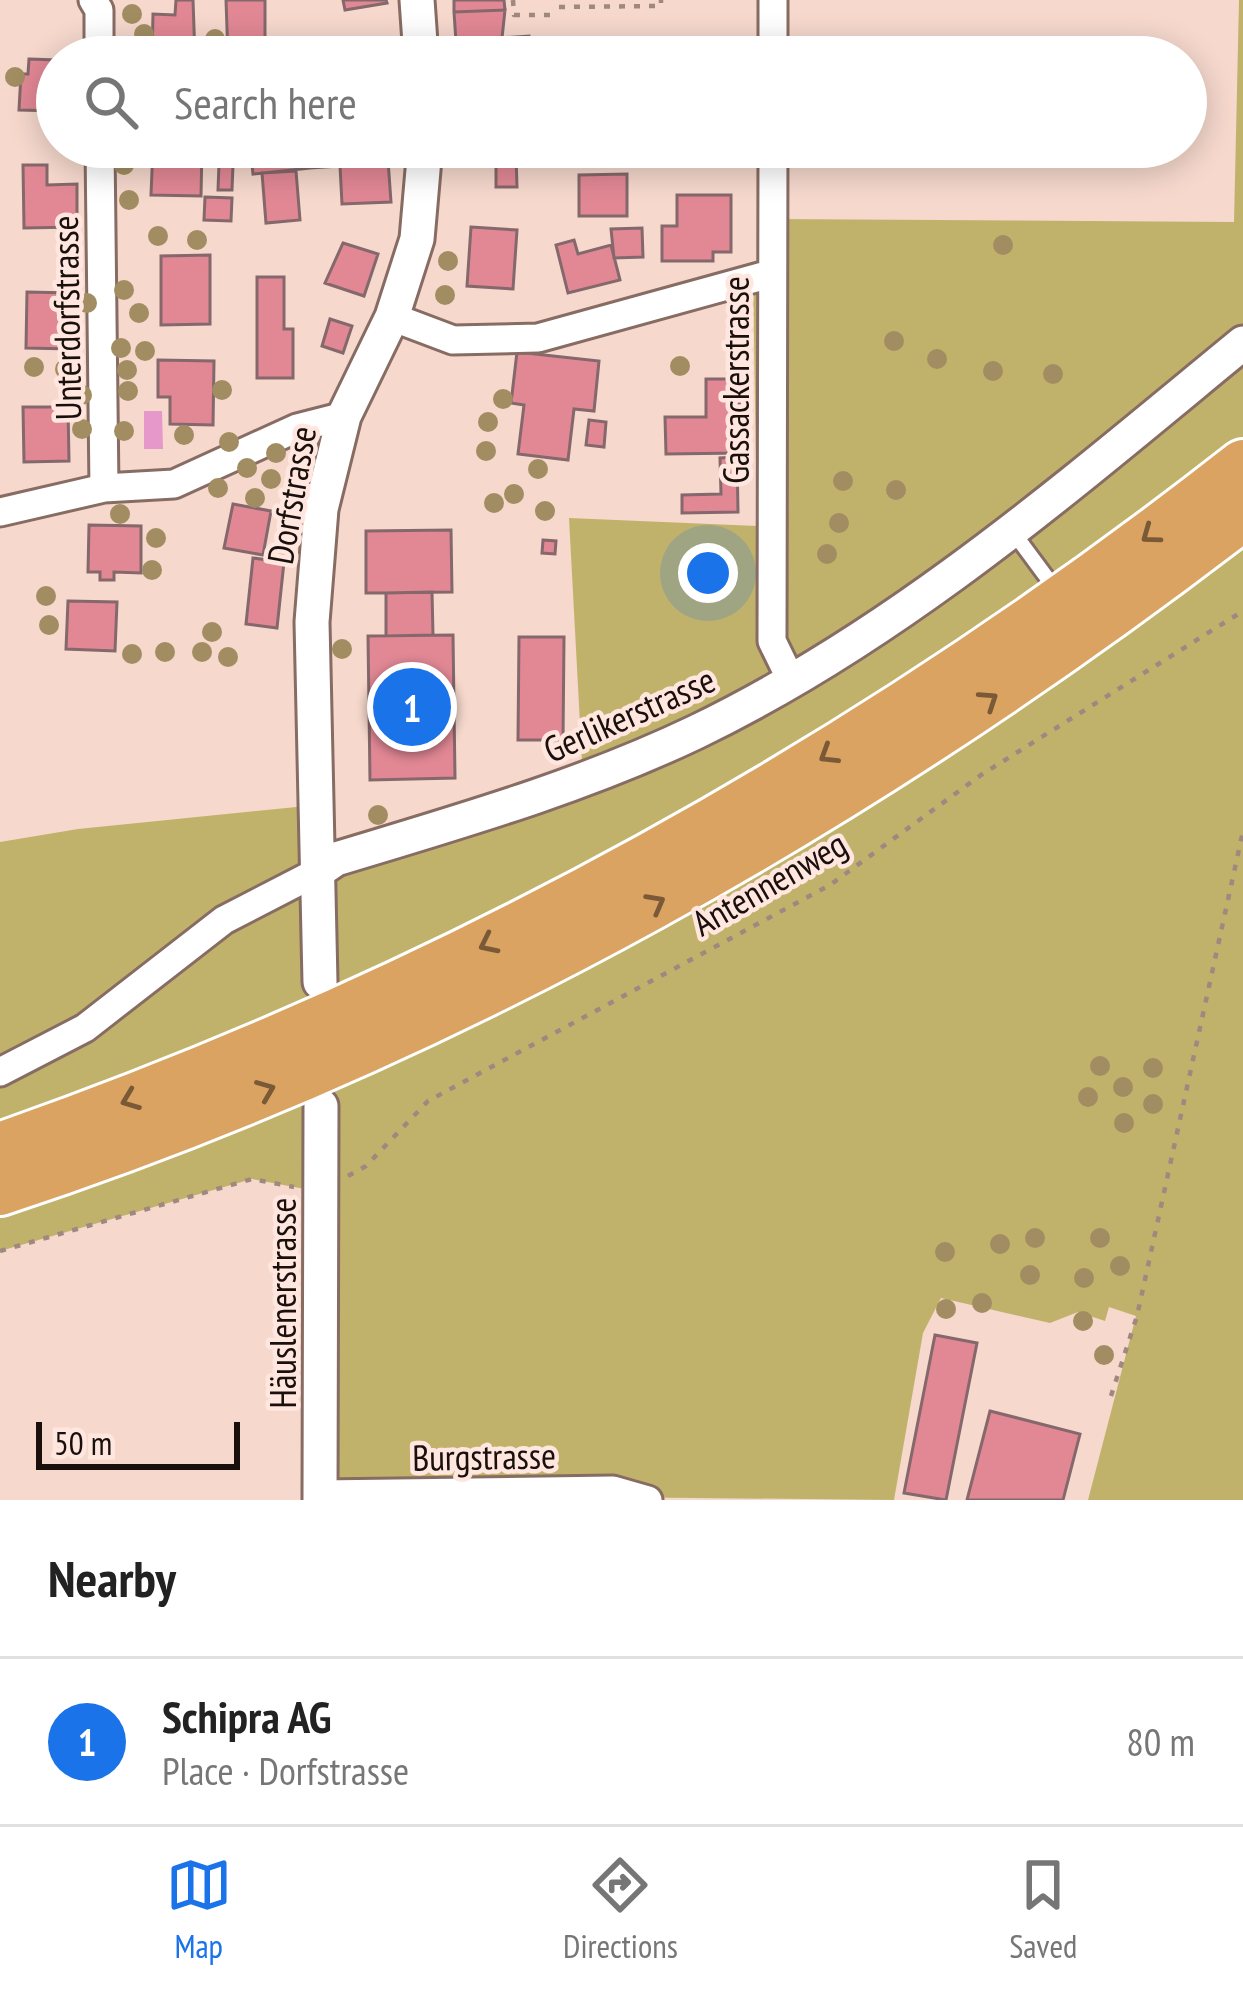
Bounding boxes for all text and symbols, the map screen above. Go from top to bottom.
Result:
search box [36,36,1207,168]
icon: search [78,69,144,135]
text: Search here [174,73,357,131]
street label: Unterdorfstrasse [41,215,91,421]
street label: Gassackerstrasse [712,276,759,484]
street label: Dorfstrasse [256,422,326,568]
one-way arrow [1142,521,1163,543]
your location [678,543,738,603]
street label: Gerlikerstrasse [536,655,722,773]
pin: 1 [373,662,451,752]
one-way arrow [975,693,997,715]
one-way arrow [819,741,841,763]
street label: Antennenweg [683,820,855,946]
one-way arrow [643,894,664,917]
one-way arrow [478,930,500,953]
one-way arrow [255,1080,276,1104]
one-way arrow [121,1085,142,1110]
street label: Häuslenerstrasse [259,1198,306,1408]
scale bar [36,1416,240,1469]
text: 50 m [54,1421,112,1464]
street label: Burgstrasse [412,1431,556,1481]
text: Nearby [48,1545,176,1611]
text: Schipra AG [162,1687,331,1745]
text: 1 [78,1716,96,1767]
text: 80 m [1126,1716,1195,1767]
text: Place · Dorfstrasse [162,1745,409,1796]
tab: Map [166,1852,232,1967]
tab: Directions [563,1852,678,1967]
tab: Saved [1009,1852,1077,1967]

